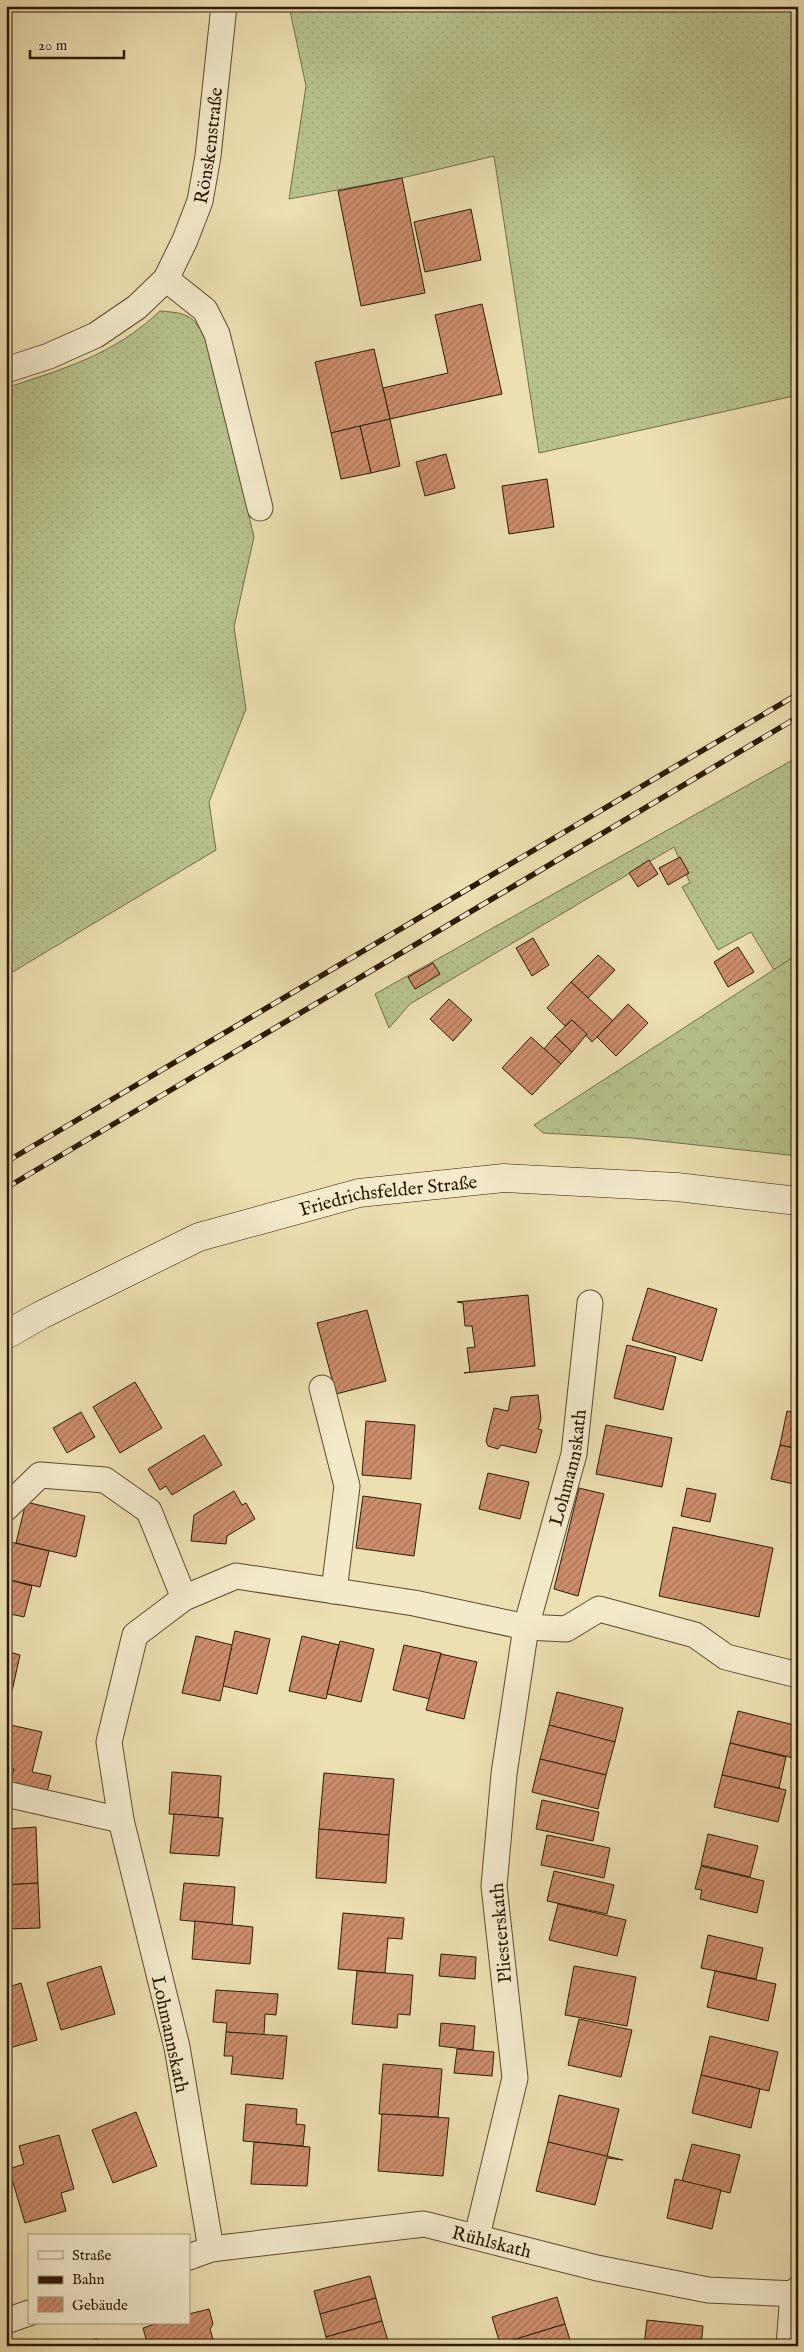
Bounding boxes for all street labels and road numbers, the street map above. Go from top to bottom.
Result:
street label: Rönskenstraße [190,86,229,206]
street label: Friedrichsfelder Straße [297,1171,479,1223]
street label: Lohmannskath [545,1408,593,1529]
street label: Pliesterskath [486,1882,518,1984]
street label: Lohmannskath [145,1974,193,2095]
street label: Rühlskath [449,2222,534,2265]

